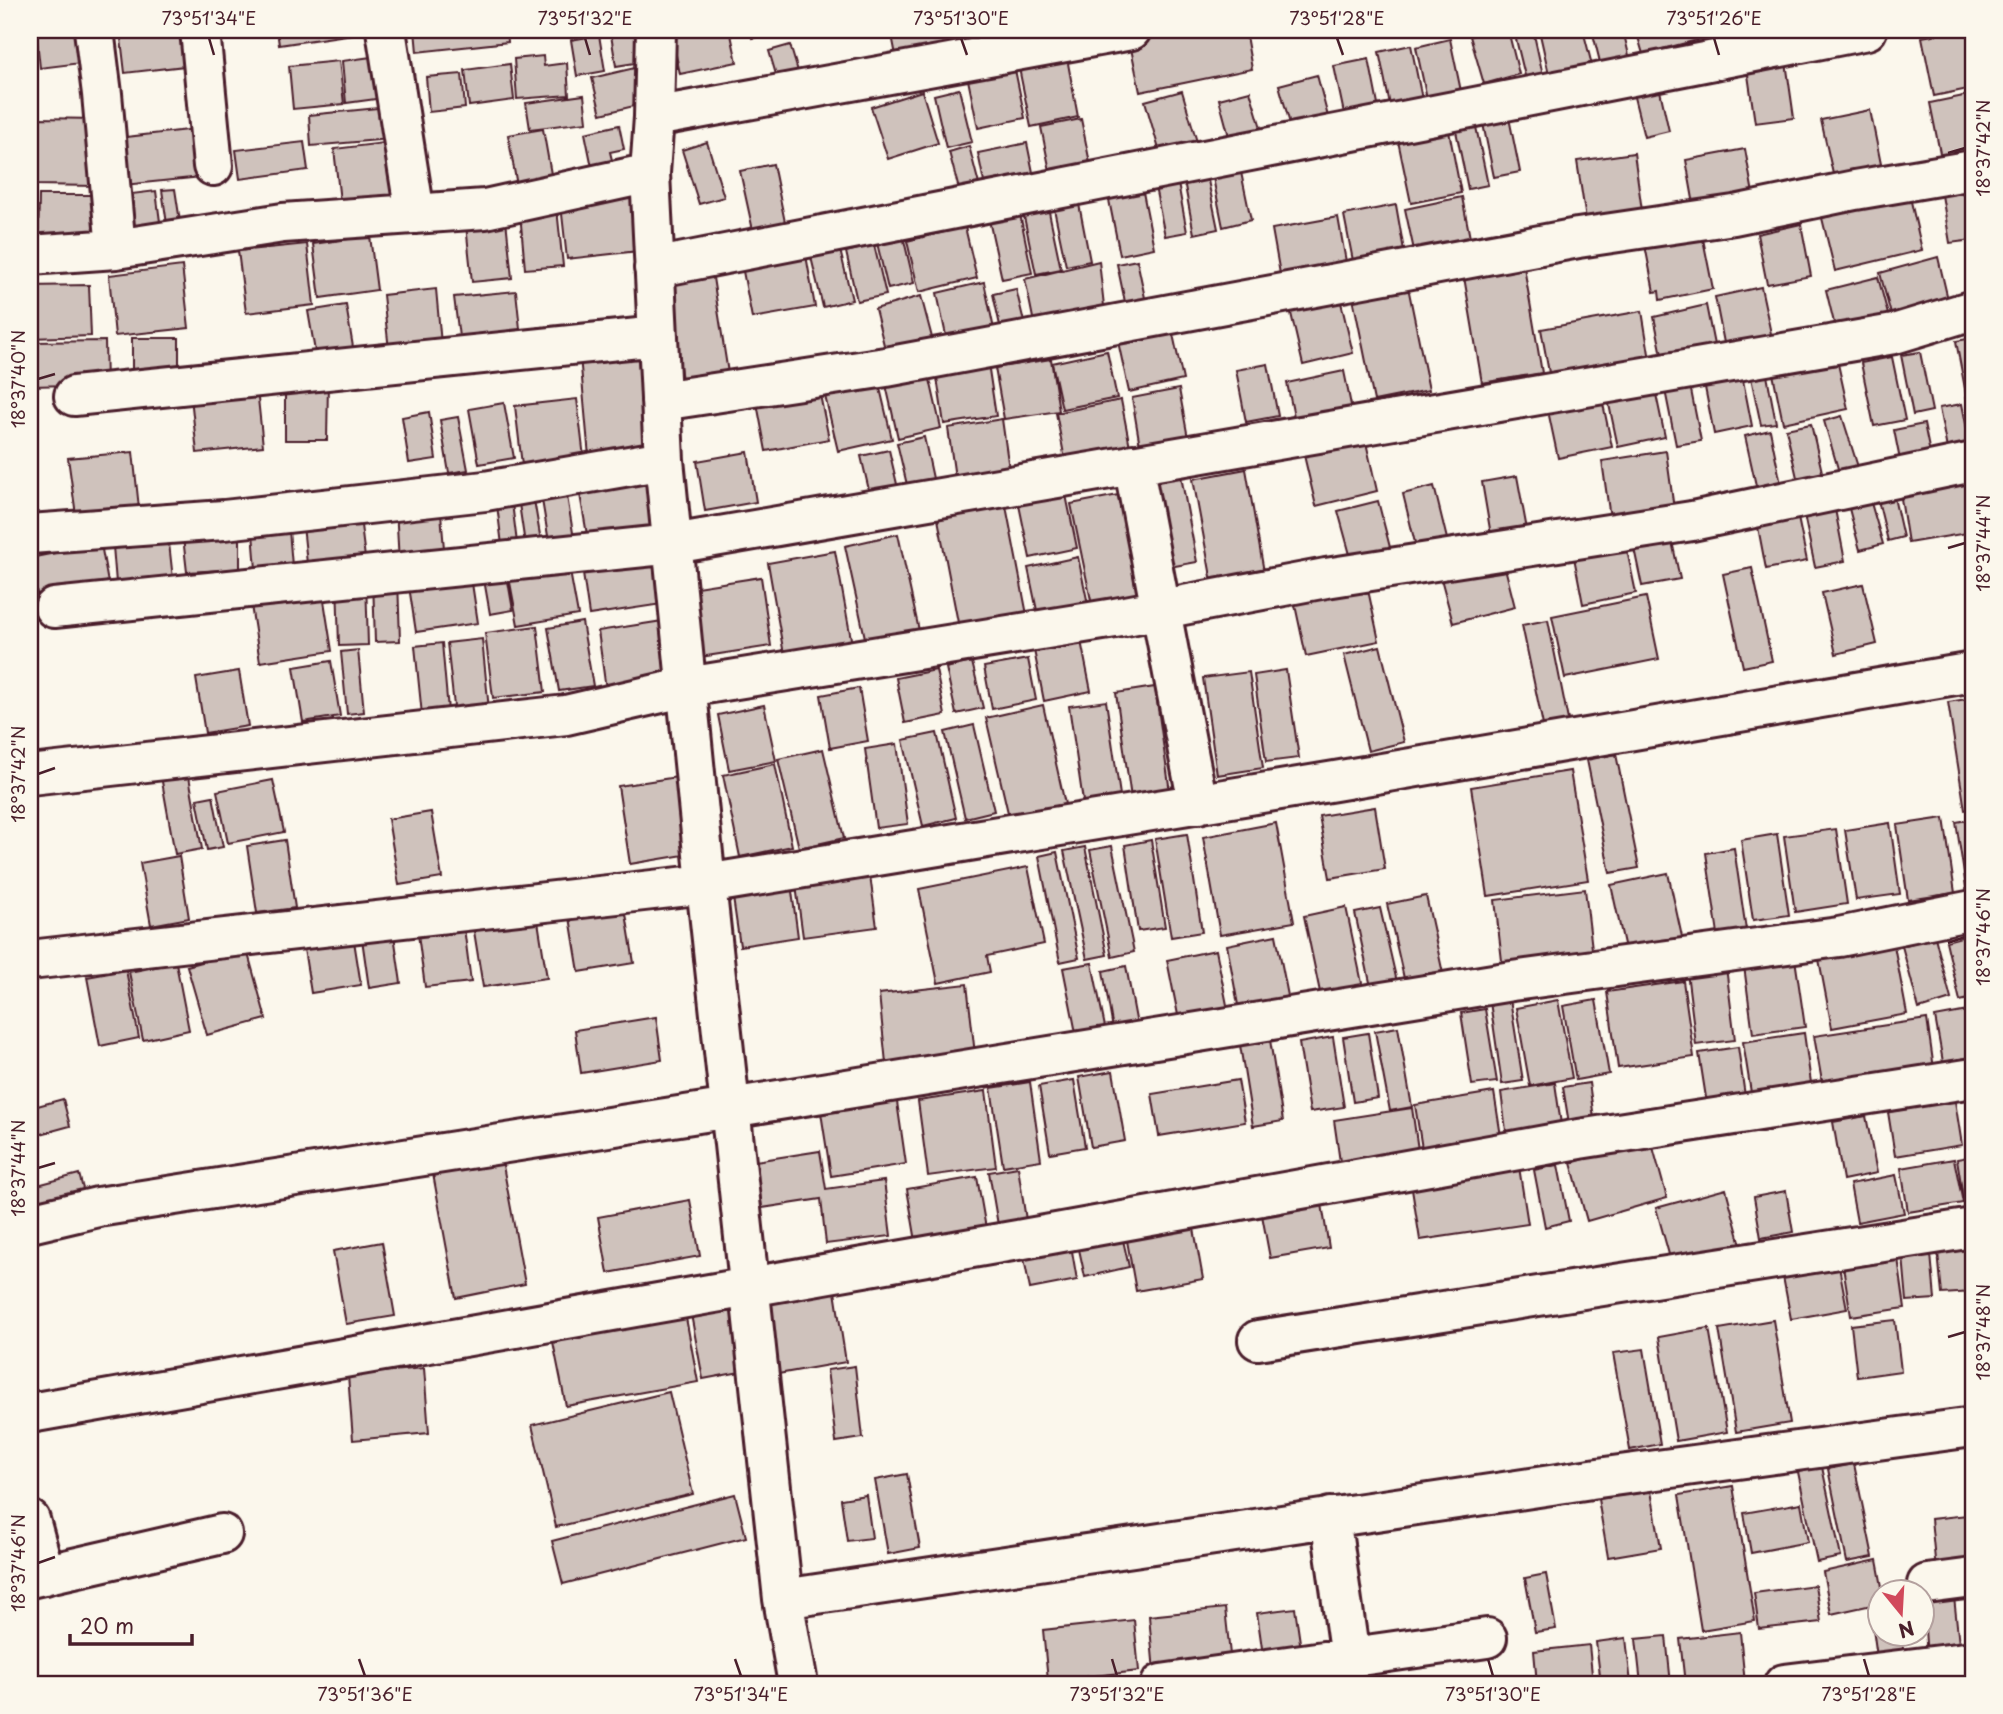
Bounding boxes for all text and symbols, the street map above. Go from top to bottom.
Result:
text: 73°51'34"E [162,4,256,31]
text: 73°51'32"E [537,4,633,31]
text: 73°51'30"E [913,4,1009,31]
text: 73°51'28"E [1289,4,1385,31]
text: 73°51'26"E [1666,4,1762,31]
text: 18°37'42"N [1969,99,1996,197]
text: 18°37'40"N [4,330,31,428]
text: 18°37'44"N [1969,494,1996,592]
text: 18°37'42"N [4,725,31,823]
text: 18°37'46"N [1969,888,1996,986]
text: 18°37'44"N [4,1119,31,1217]
text: 18°37'48"N [1969,1284,1996,1380]
text: 18°37'46"N [4,1514,31,1612]
north arrow [1867,1578,1937,1648]
scale bar [70,1602,192,1646]
text: 20 m [80,1609,134,1641]
text: N [1895,1614,1918,1646]
text: 73°51'36"E [317,1680,413,1707]
text: 73°51'34"E [694,1680,788,1707]
text: 73°51'32"E [1069,1680,1165,1707]
text: 73°51'30"E [1445,1680,1541,1707]
text: 73°51'28"E [1821,1680,1917,1707]

